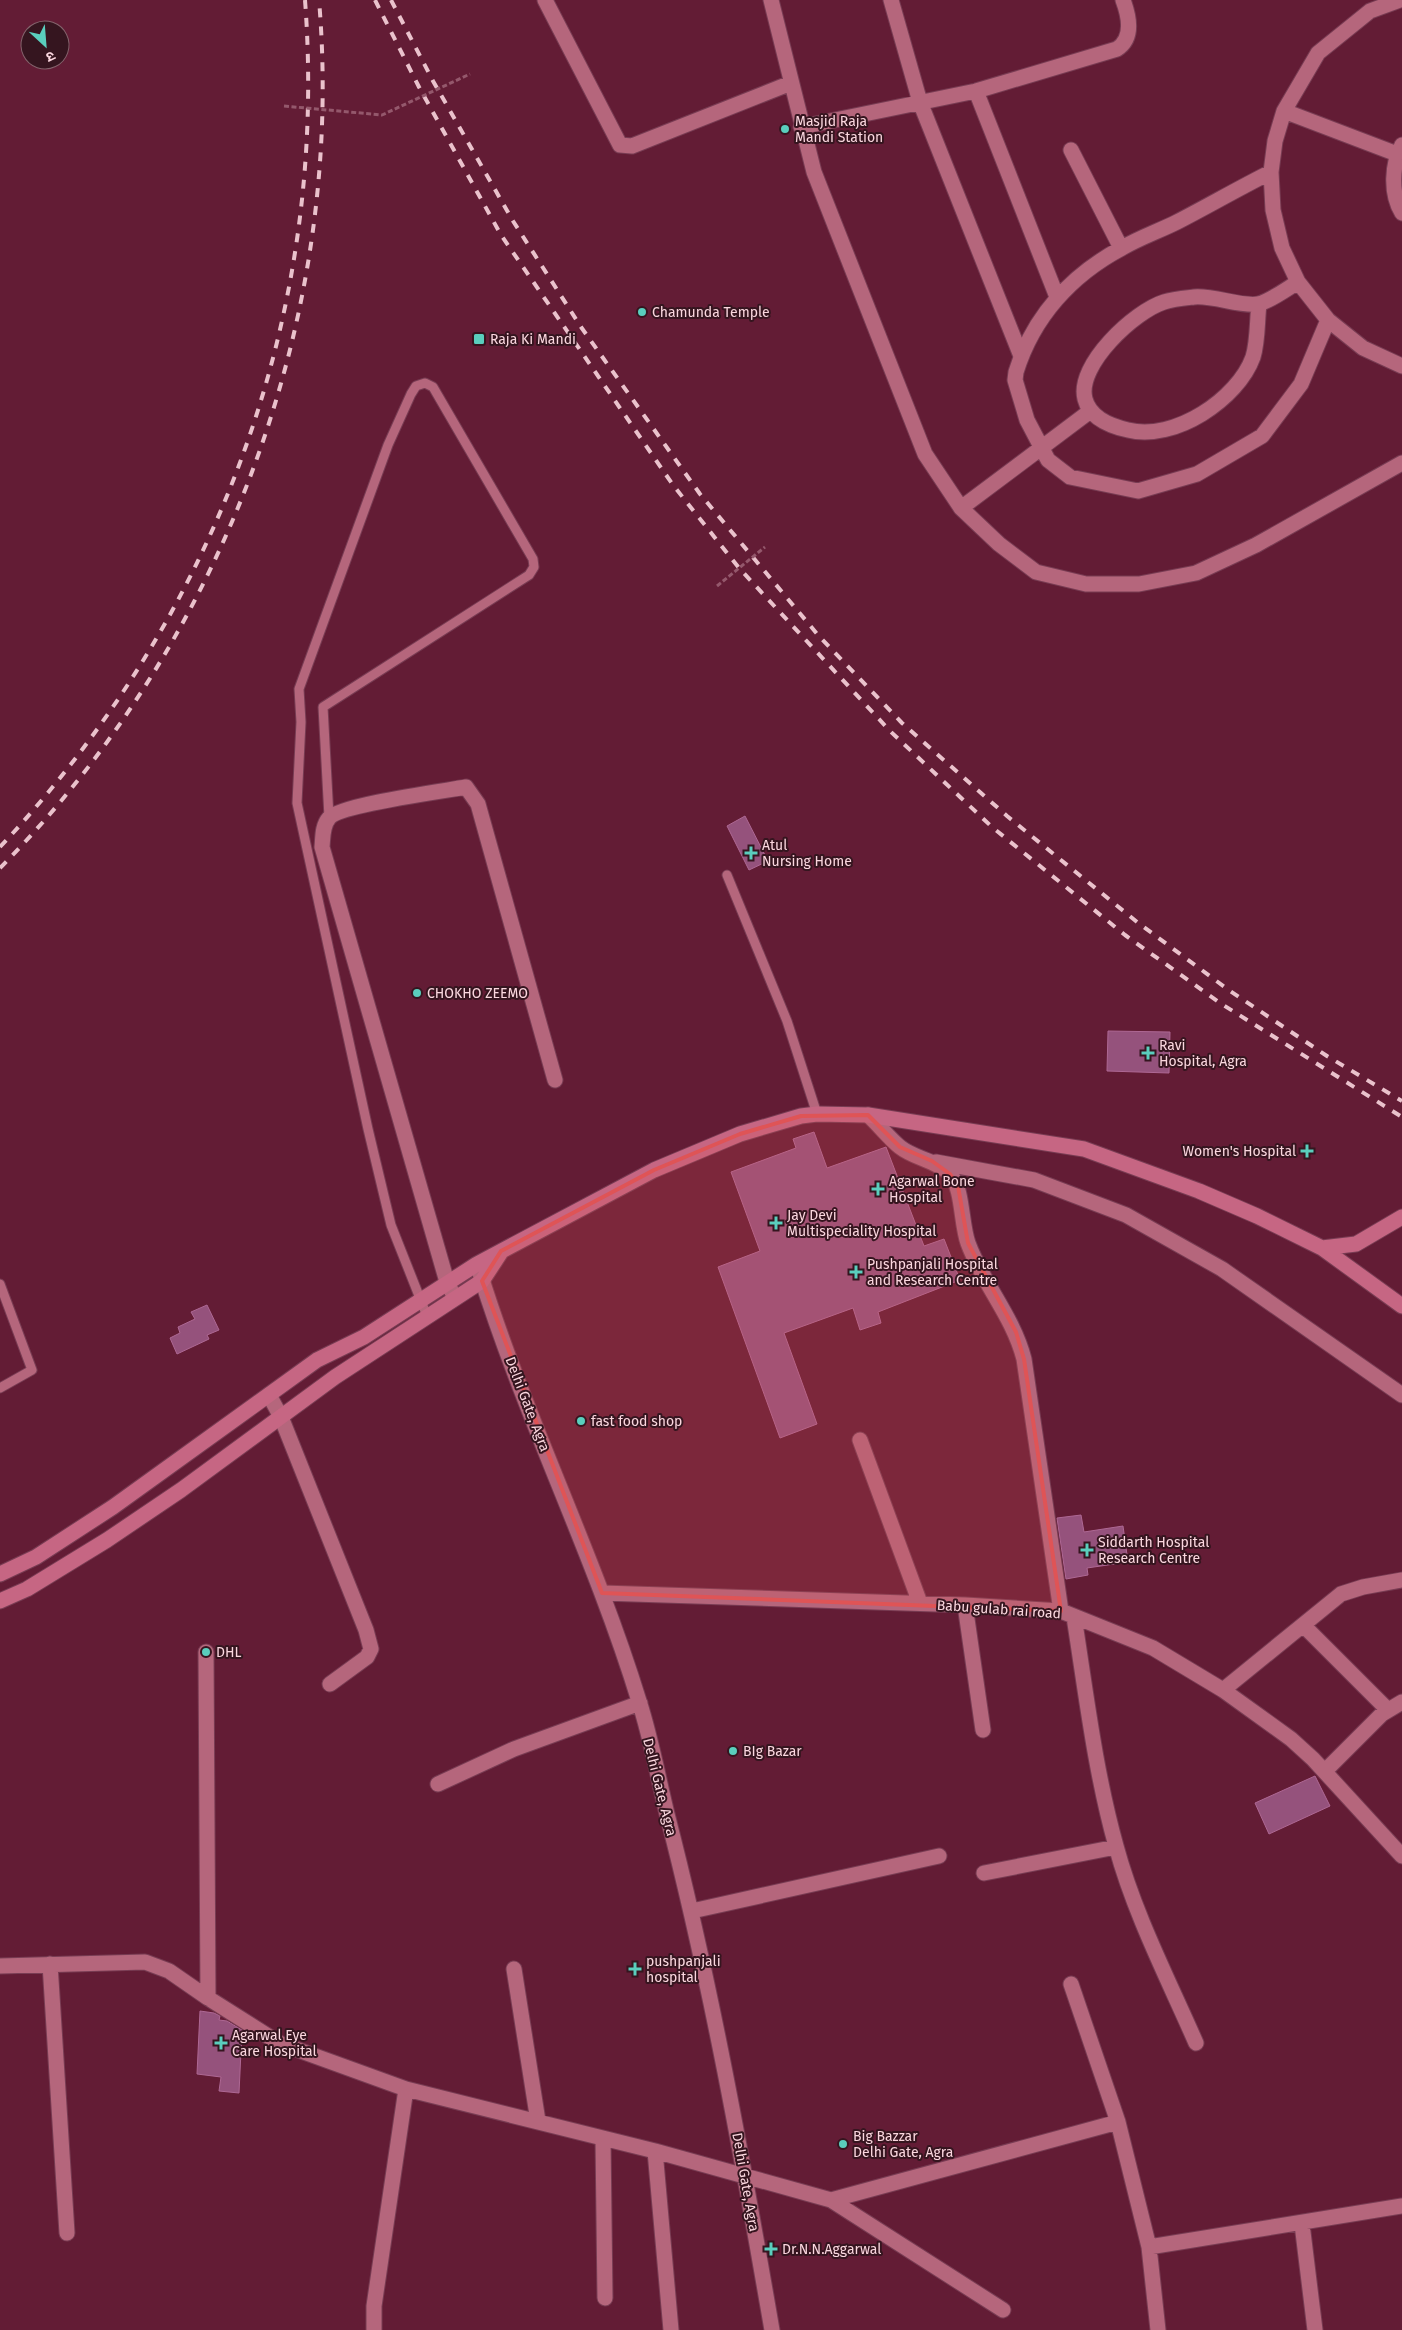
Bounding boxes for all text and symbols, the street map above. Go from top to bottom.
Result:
north arrow [20,20,70,70]
text: उ [42,47,58,66]
place label: Masjid Raja Mandi Station [795,113,883,146]
marker: Masjid Raja Mandi Station [779,123,791,135]
place label: Chamunda Temple [652,304,770,321]
marker: Chamunda Temple [636,306,648,318]
place label: Raja Ki Mandi [490,331,576,348]
marker: Raja Ki Mandi [472,332,486,346]
place label: Atul Nursing Home [762,837,852,870]
marker: Atul Nursing Home [744,846,758,860]
place label: CHOKHO ZEEMO [427,985,528,1002]
marker: CHOKHO ZEEMO [411,987,423,999]
place label: Ravi Hospital, Agra [1159,1037,1247,1070]
marker: Ravi Hospital, Agra [1141,1046,1155,1060]
place label: Women's Hospital [1183,1143,1296,1160]
marker: Women's Hospital [1300,1144,1314,1158]
place label: Agarwal Bone Hospital [889,1173,975,1206]
marker: Agarwal Bone Hospital [871,1182,885,1196]
place label: Jay Devi Multispeciality Hospital [787,1207,936,1240]
marker: Jay Devi Multispeciality Hospital [769,1216,783,1230]
place label: Pushpanjali Hospital and Research Centre [867,1256,998,1289]
marker: Pushpanjali Hospital and Research Centre [849,1265,863,1279]
street label: Delhi Gate, Agra [502,1354,553,1454]
place label: fast food shop [591,1413,682,1430]
marker: fast food shop [575,1415,587,1427]
place label: Siddarth Hospital Research Centre [1098,1534,1209,1567]
marker: Siddarth Hospital Research Centre [1080,1543,1094,1557]
street label: Babu gulab rai road [936,1597,1062,1622]
place label: DHL [216,1644,242,1661]
marker: DHL [200,1646,212,1658]
street label: Delhi Gate, Agra [639,1736,680,1838]
place label: BIg Bazar [743,1743,802,1760]
marker: BIg Bazar [727,1745,739,1757]
place label: pushpanjali hospital [646,1953,721,1986]
marker: pushpanjali hospital [628,1962,642,1976]
place label: Agarwal Eye Care Hospital [232,2027,317,2060]
marker: Agarwal Eye Care Hospital [214,2036,228,2050]
place label: Big Bazzar Delhi Gate, Agra [853,2128,953,2161]
street label: Delhi Gate, Agra [728,2131,763,2233]
marker: Big Bazzar Delhi Gate, Agra [837,2138,849,2150]
place label: Dr.N.N.Aggarwal [782,2241,881,2258]
marker: Dr.N.N.Aggarwal [764,2242,778,2256]

